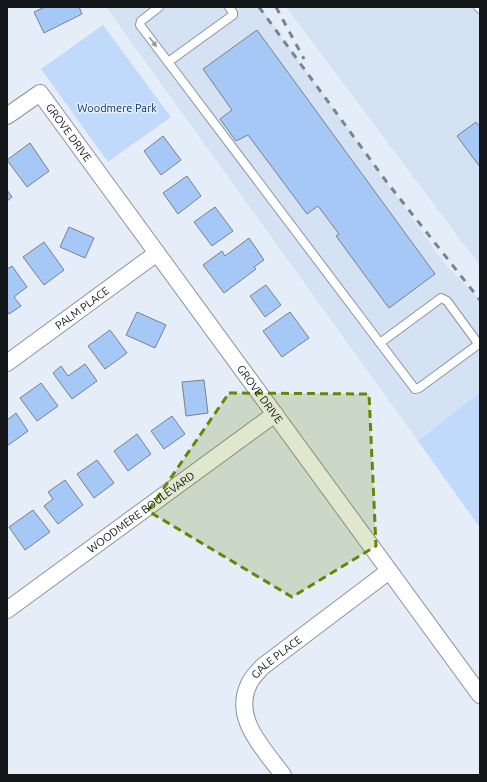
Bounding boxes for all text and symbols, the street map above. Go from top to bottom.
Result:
one-way arrow [149,36,157,47]
street label: GROVE DRIVE [44,101,94,164]
park label: Woodmere Park [77,102,157,114]
street label: PALM PLACE [53,284,111,332]
street label: GROVE DRIVE [235,363,285,425]
street label: WOODMERE BOULEVARD [85,469,197,555]
street label: GALE PLACE [249,633,304,681]

